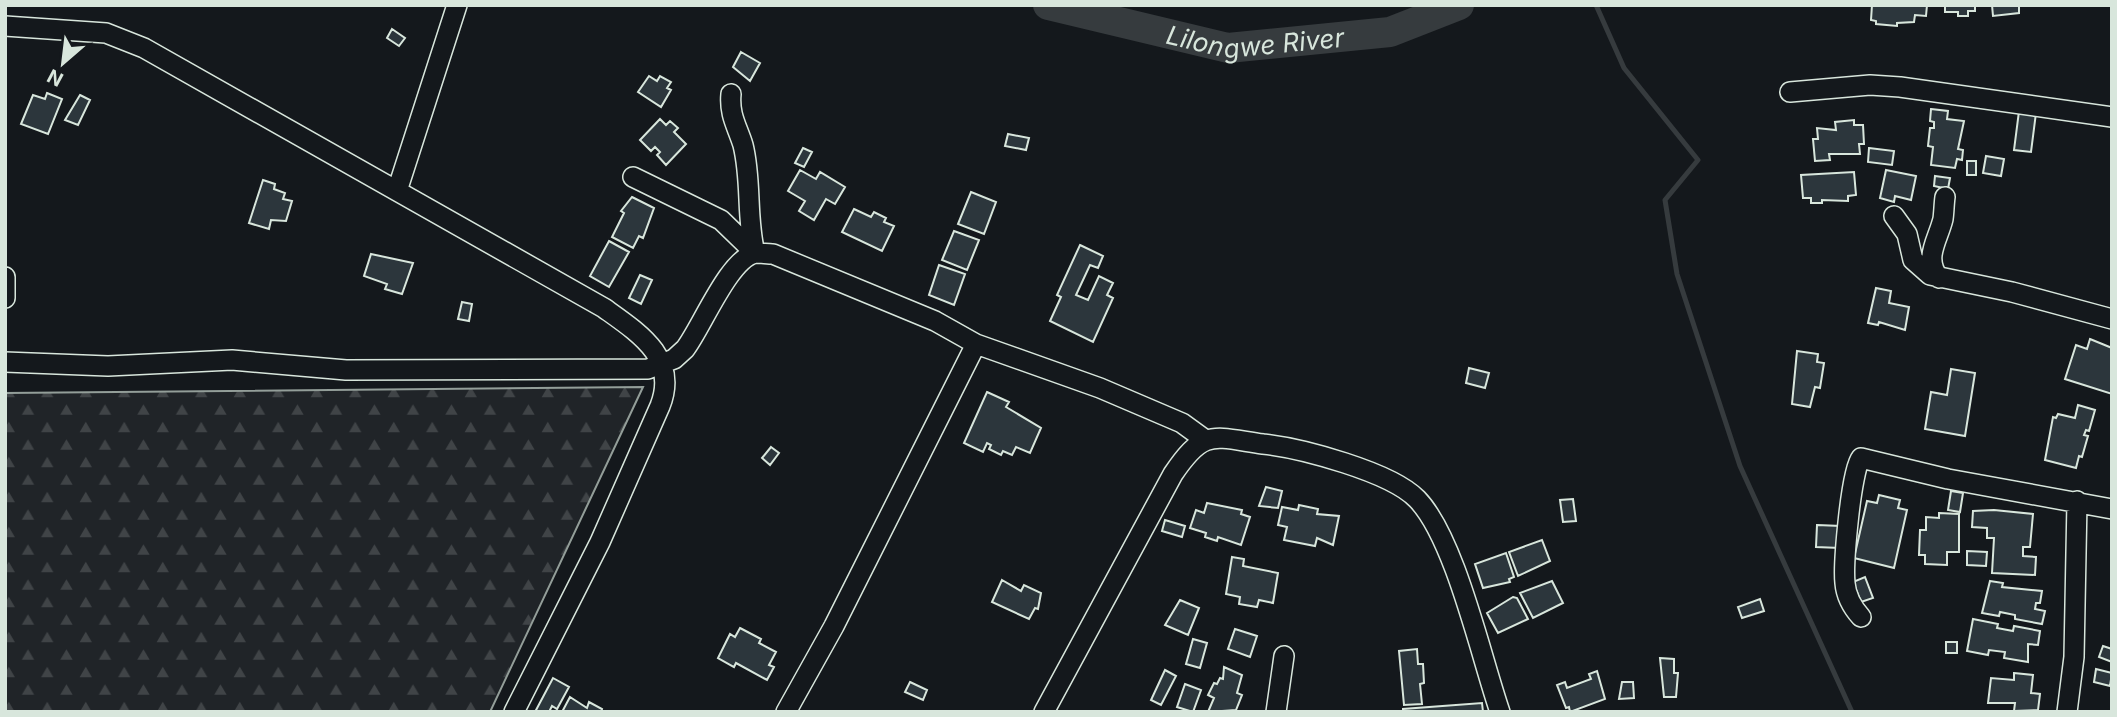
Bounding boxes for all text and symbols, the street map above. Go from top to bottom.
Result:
water label: Lilongwe River [1163,18,1347,64]
north arrow [28,28,98,98]
text: N [43,64,67,91]

